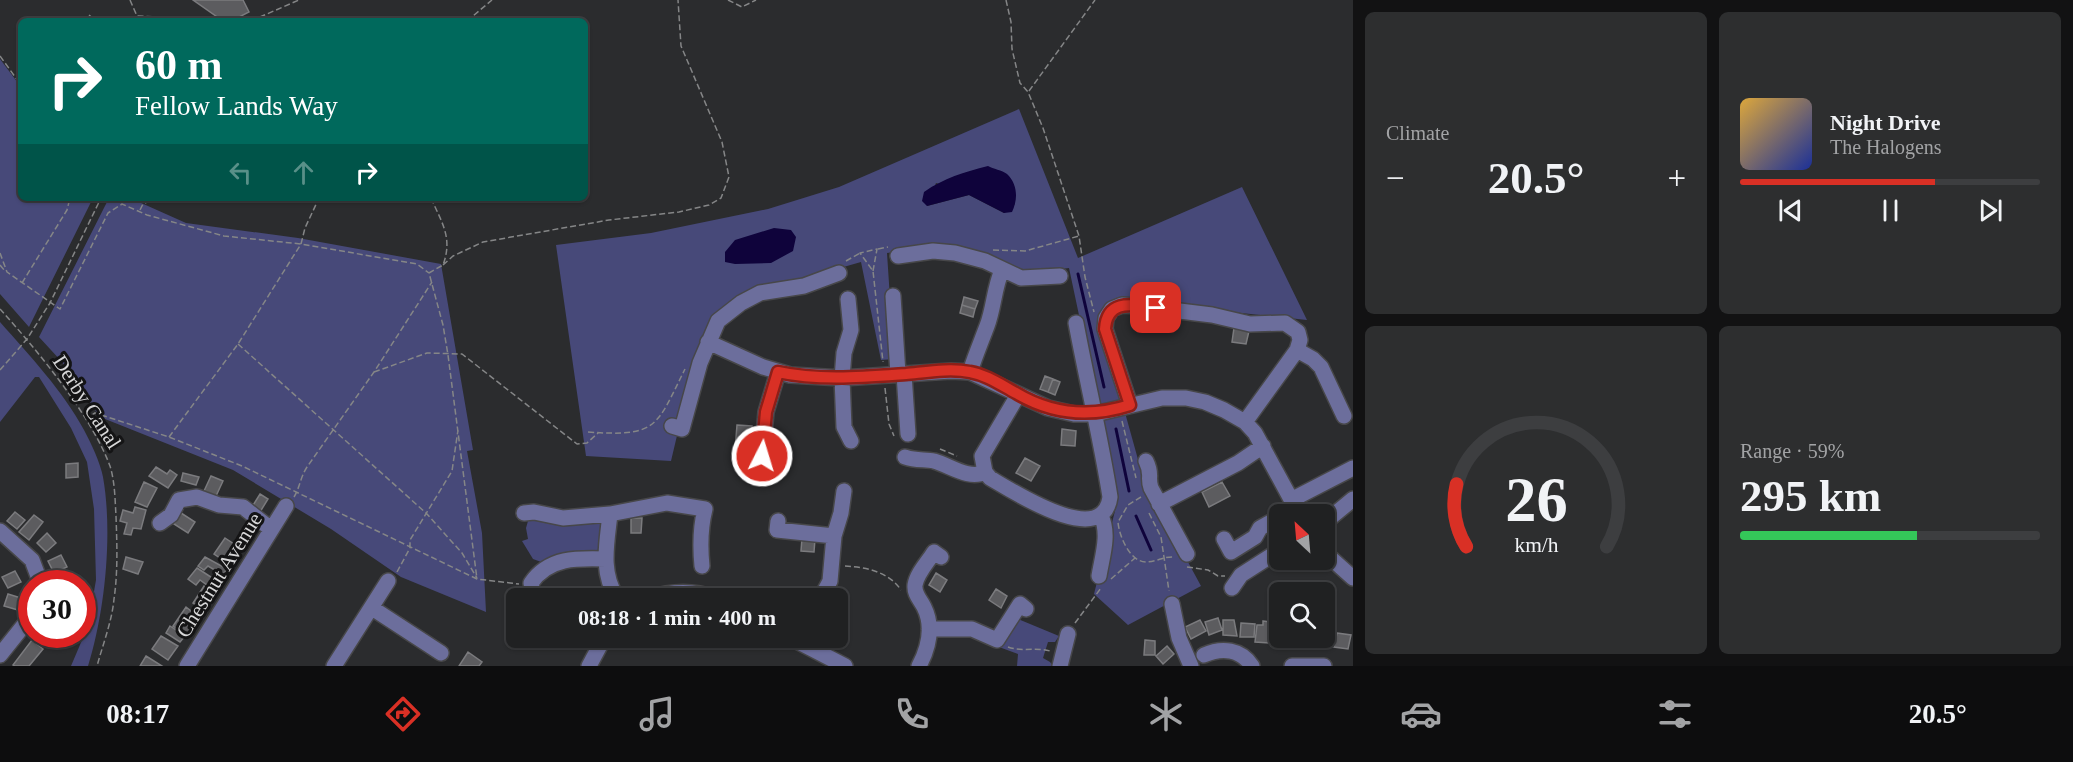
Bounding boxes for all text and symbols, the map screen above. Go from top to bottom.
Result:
icon: right [36,42,114,120]
text: 60 m [135,42,223,88]
text: Fellow Lands Way [135,91,338,121]
text: Night Drive [1830,110,1941,135]
text: Climate [1386,122,1449,144]
text: The Halogens [1830,136,1942,158]
text: 20.5° [1488,153,1584,203]
icon: left [224,156,257,189]
icon: ahead [287,156,320,189]
icon: right [350,156,383,189]
text: − [1386,160,1405,196]
text: + [1667,160,1686,196]
icon: previous [1774,194,1807,227]
icon: pause [1874,194,1907,227]
icon: next [1974,194,2007,227]
pin [1130,282,1181,333]
icon: arrive [1139,291,1172,324]
street label: Derby Canal [48,351,126,453]
position arrow [730,424,794,488]
text: Range · 59% [1740,440,1844,462]
text: 26 [1505,465,1567,534]
text: 295 km [1740,471,1881,521]
north arrow [1269,504,1335,570]
map controls [1269,504,1335,648]
street label: Chestnut Avenue [171,508,267,642]
text: km/h [1514,533,1558,557]
speed limit sign: 30 [18,570,96,648]
button: search [1269,582,1335,648]
text: 08:18 · 1 min · 400 m [578,605,776,630]
icon: directions [382,693,424,735]
icon: music [636,693,678,735]
icon: phone [891,693,933,735]
icon: climate [1145,693,1187,735]
icon: car [1400,693,1442,735]
icon: filters [1654,693,1696,735]
text: 08:17 [106,699,169,729]
text: 20.5° [1909,699,1967,729]

